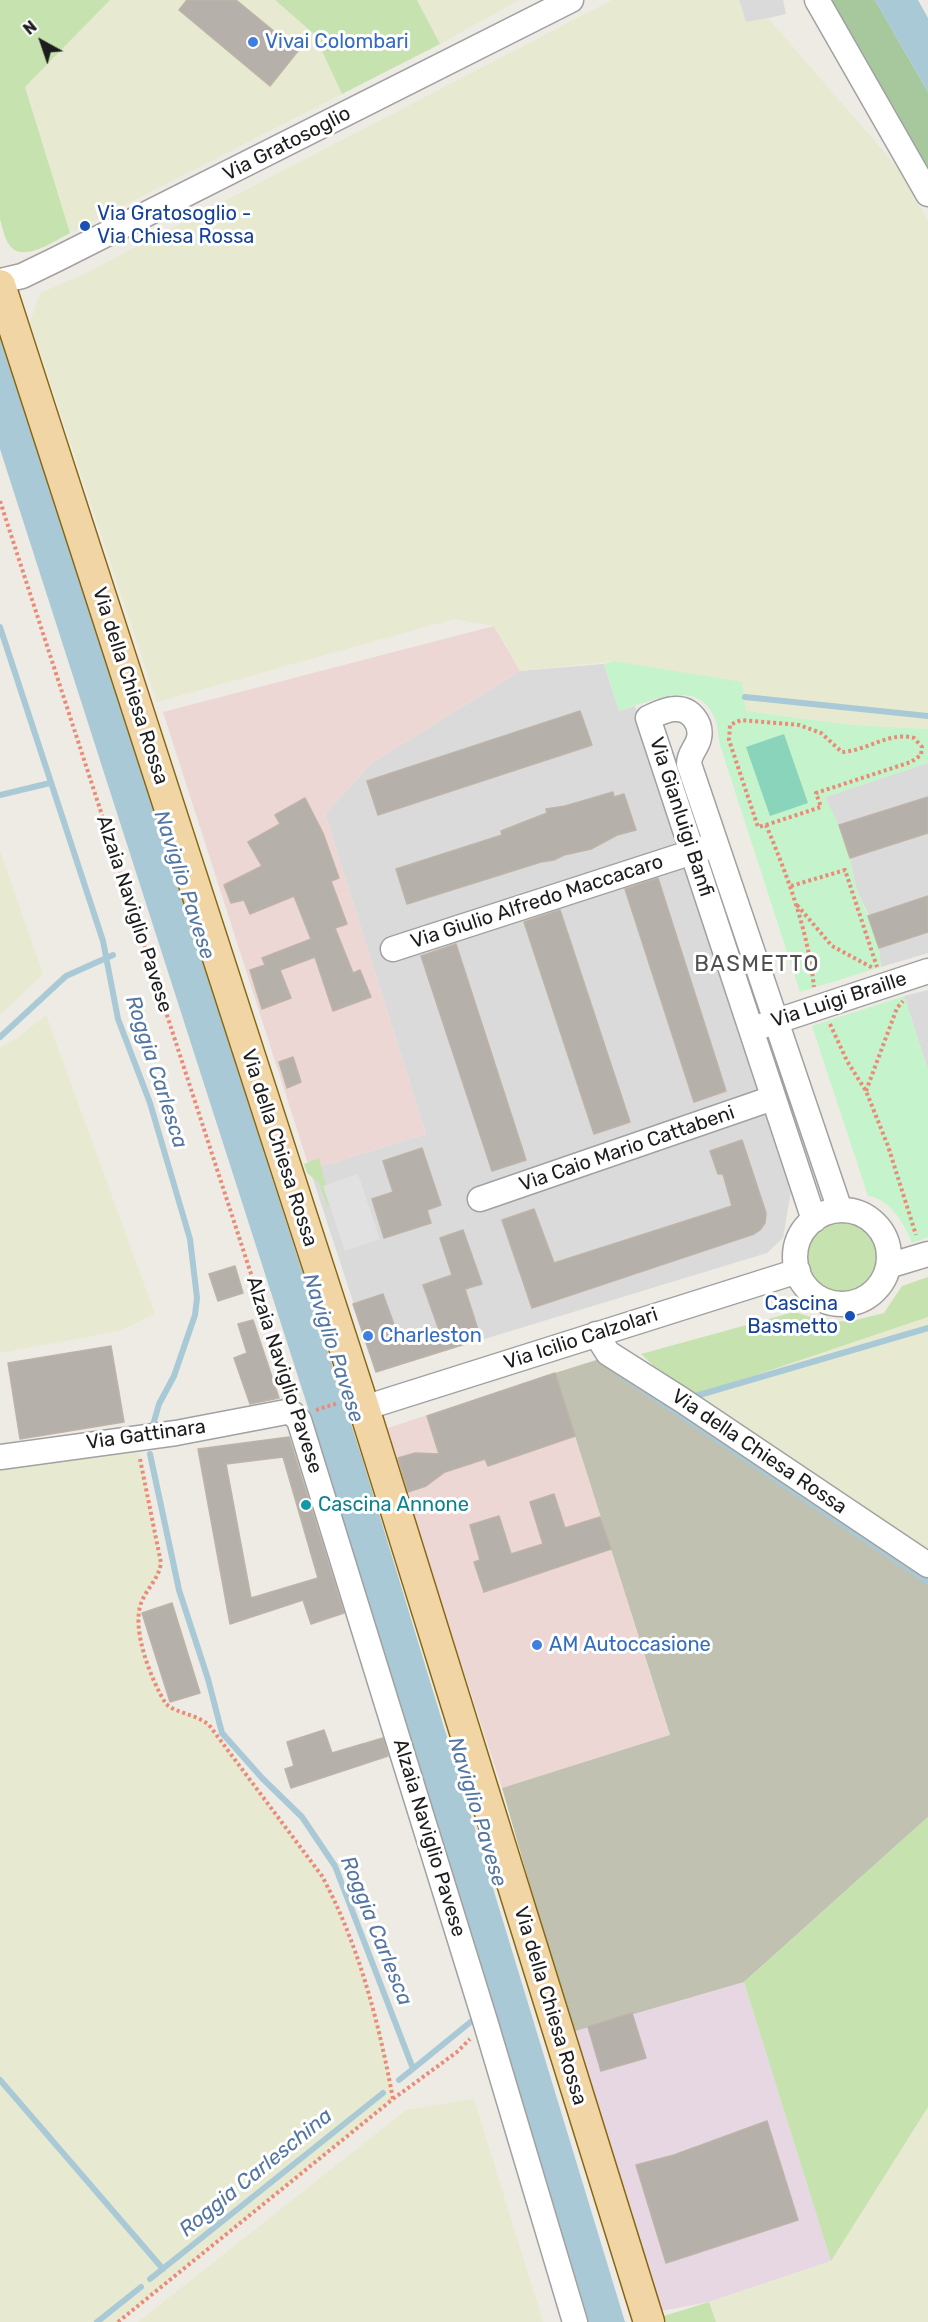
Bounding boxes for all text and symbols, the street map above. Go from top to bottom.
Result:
north arrow [12,12,72,72]
text: N [20,17,41,39]
place label: Vivai Colombari [265,30,409,54]
marker: Vivai Colombari [246,35,260,49]
street label: Via Gratosoglio [219,102,355,186]
place label: Via Gratosoglio - Via Chiesa Rossa [97,202,254,249]
marker: Via Gratosoglio - Via Chiesa Rossa [78,219,92,233]
street label: Via della Chiesa Rossa [87,584,173,788]
street label: Via Gianluigi Banfi [644,734,718,900]
water label: Naviglio Pavese [148,807,220,963]
street label: Alzaia Naviglio Pavese [91,812,177,1016]
street label: Via Giulio Alfredo Maccacaro [408,850,666,954]
district label: BASMETTO [694,952,820,978]
street label: Via Luigi Braille [768,967,910,1033]
water label: Roggia Carlesca [119,992,193,1152]
street label: Via della Chiesa Rossa [236,1046,322,1250]
street label: Via Caio Mario Cattabeni [516,1101,738,1197]
water label: Naviglio Pavese [297,1270,369,1426]
street label: Alzaia Naviglio Pavese [241,1273,327,1477]
place label: Cascina Basmetto [747,1292,838,1339]
street label: Via Icilio Calzolari [501,1303,661,1375]
marker: Cascina Basmetto [843,1309,857,1323]
place label: Charleston [380,1324,482,1348]
marker: Charleston [361,1329,375,1343]
street label: Via della Chiesa Rossa [667,1384,851,1520]
street label: Via Gattinara [85,1415,207,1455]
place label: Cascina Annone [318,1493,469,1517]
marker: Cascina Annone [299,1498,313,1512]
place label: AM Autoccasione [549,1633,711,1657]
marker: AM Autoccasione [530,1638,544,1652]
water label: Naviglio Pavese [442,1734,512,1890]
street label: Alzaia Naviglio Pavese [387,1736,471,1940]
water label: Roggia Carlesca [335,1853,417,2009]
street label: Via della Chiesa Rossa [508,1904,592,2108]
water label: Roggia Carleschina [174,2104,338,2242]

